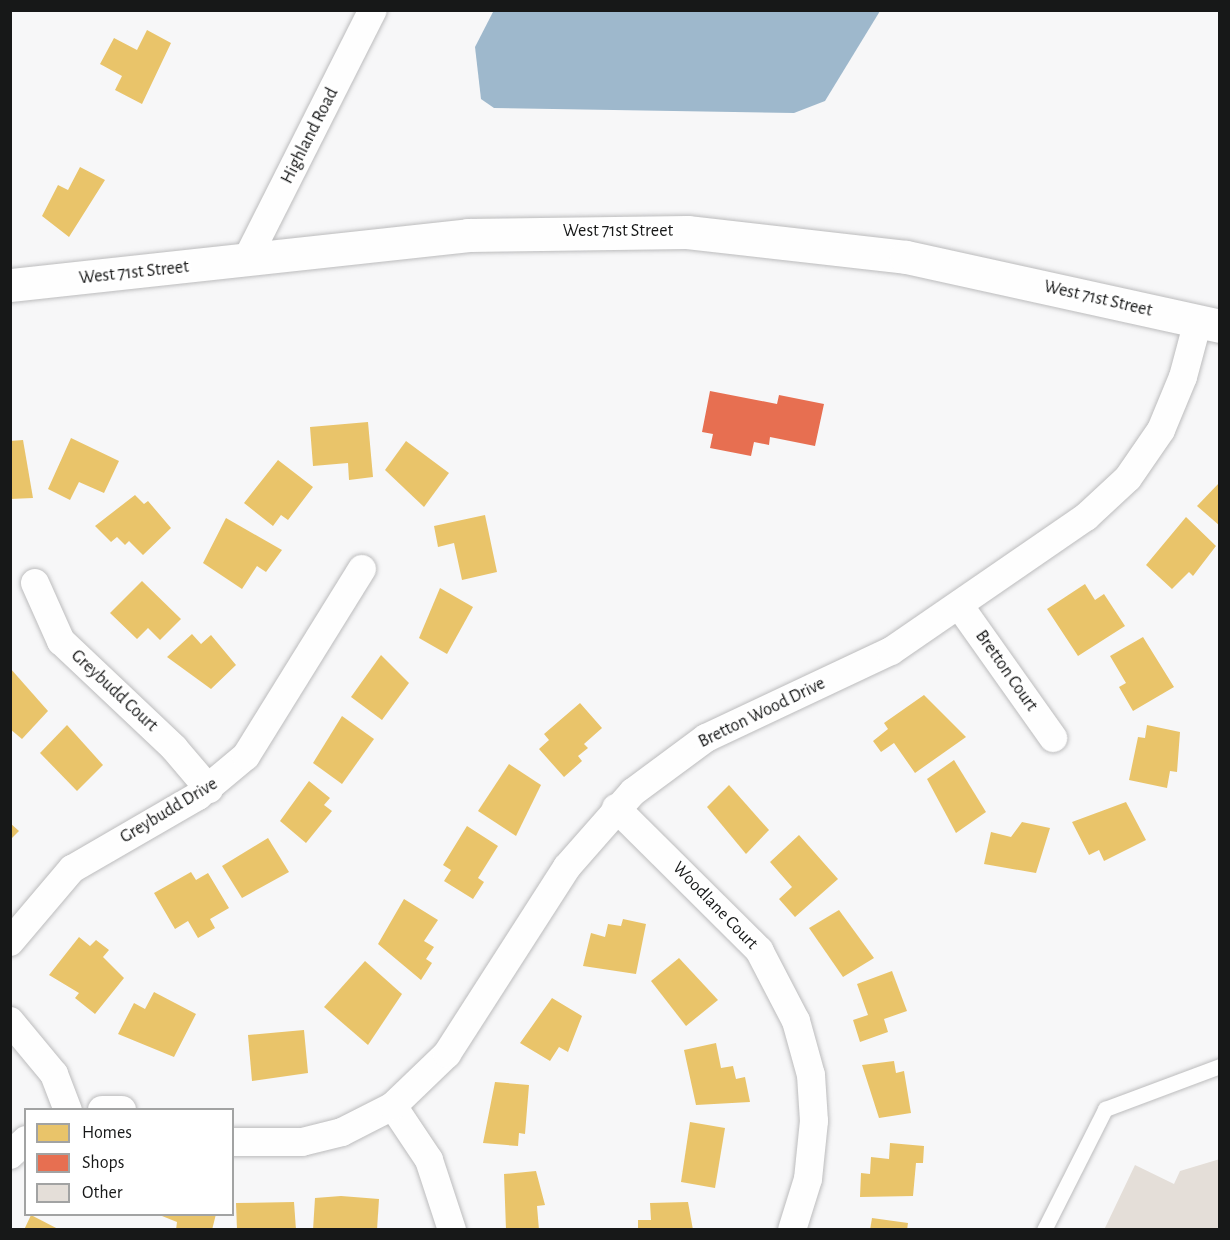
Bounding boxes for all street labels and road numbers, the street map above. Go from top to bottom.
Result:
street label: Highland Road [277,84,343,188]
street label: West 71st Street [563,220,673,242]
street label: West 71st Street [78,256,190,290]
street label: West 71st Street [1042,276,1154,322]
street label: Bretton Court [970,626,1042,716]
street label: Greybudd Court [66,645,162,737]
street label: Bretton Wood Drive [695,673,829,753]
street label: Greybudd Drive [116,773,222,849]
street label: Woodlane Court [668,858,762,954]

